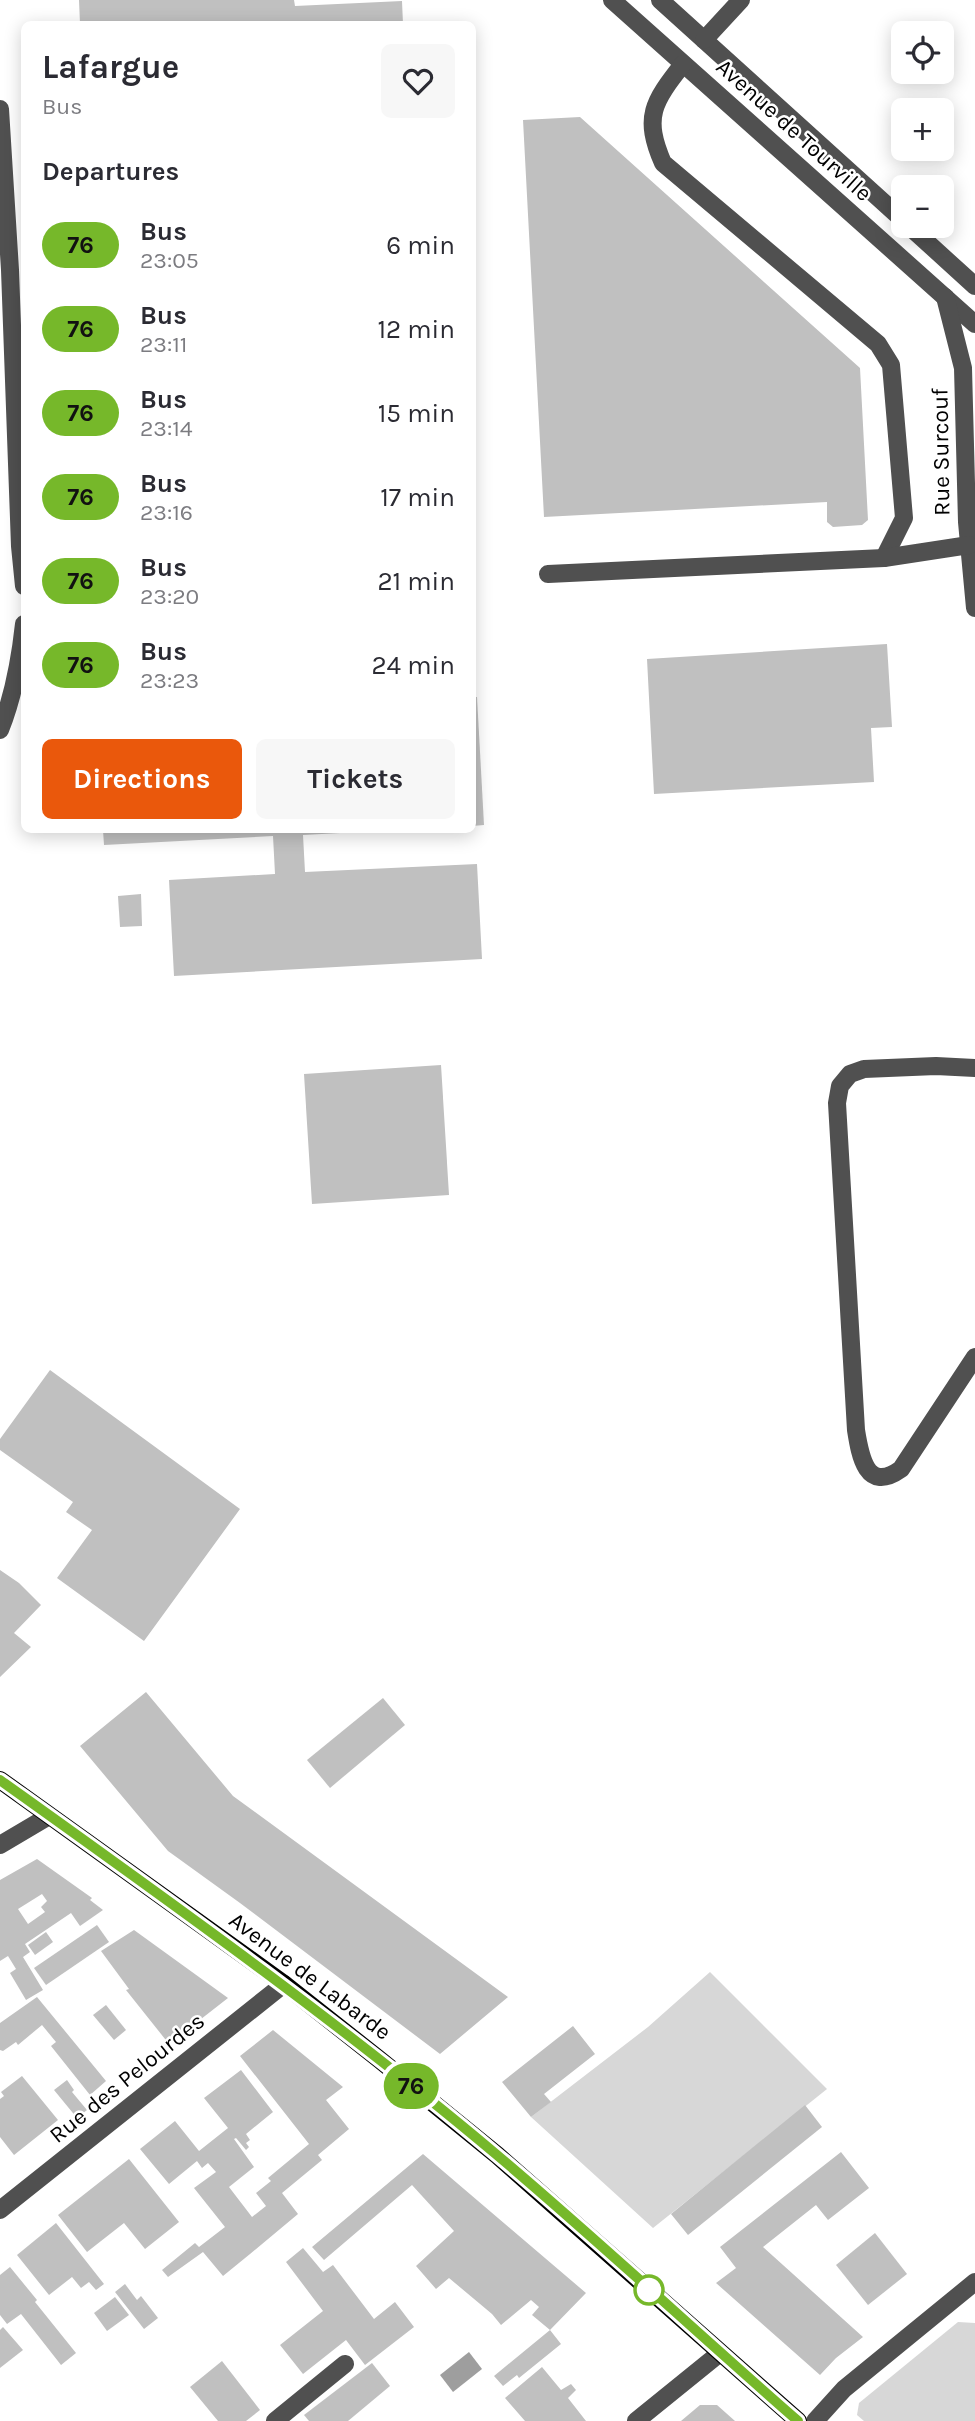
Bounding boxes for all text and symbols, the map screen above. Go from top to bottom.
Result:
map controls [891,21,954,238]
button: locate [891,21,954,84]
button: heart [381,44,455,118]
text: Lafargue [42,48,179,86]
street label: Avenue de Tourville [711,53,877,207]
text: Bus [42,93,82,120]
button: + [891,98,954,161]
text: Departures [42,156,179,187]
button: − [891,175,954,238]
text: Bus [140,216,187,247]
text: 6 min [386,230,455,261]
text: 76 [67,231,94,259]
text: 23:05 [140,247,199,274]
text: Bus [140,300,187,331]
text: 12 min [377,314,455,345]
text: 76 [67,315,94,343]
text: 23:11 [140,331,187,358]
text: Bus [140,384,187,415]
street label: Rue Surcouf [926,388,956,516]
text: 15 min [378,398,455,429]
text: 76 [67,399,94,427]
text: 23:14 [140,415,193,442]
text: Bus [140,468,187,499]
text: 17 min [380,482,455,513]
text: 76 [67,483,94,511]
text: 23:16 [140,499,193,526]
text: Bus [140,552,187,583]
text: 21 min [377,566,455,597]
text: 76 [67,567,94,595]
text: 23:20 [140,583,199,610]
text: Bus [140,636,187,667]
text: 24 min [371,650,455,681]
text: 76 [67,651,94,679]
text: 23:23 [140,667,199,694]
button: Directions [42,739,242,819]
button: Tickets [256,739,455,819]
street label: Avenue de Labarde [224,1906,396,2046]
street label: Rue des Pelourdes [44,2007,210,2149]
line badge: 76 [380,2063,443,2109]
text: 76 [398,2072,424,2100]
unlabelled marker [634,2275,664,2305]

